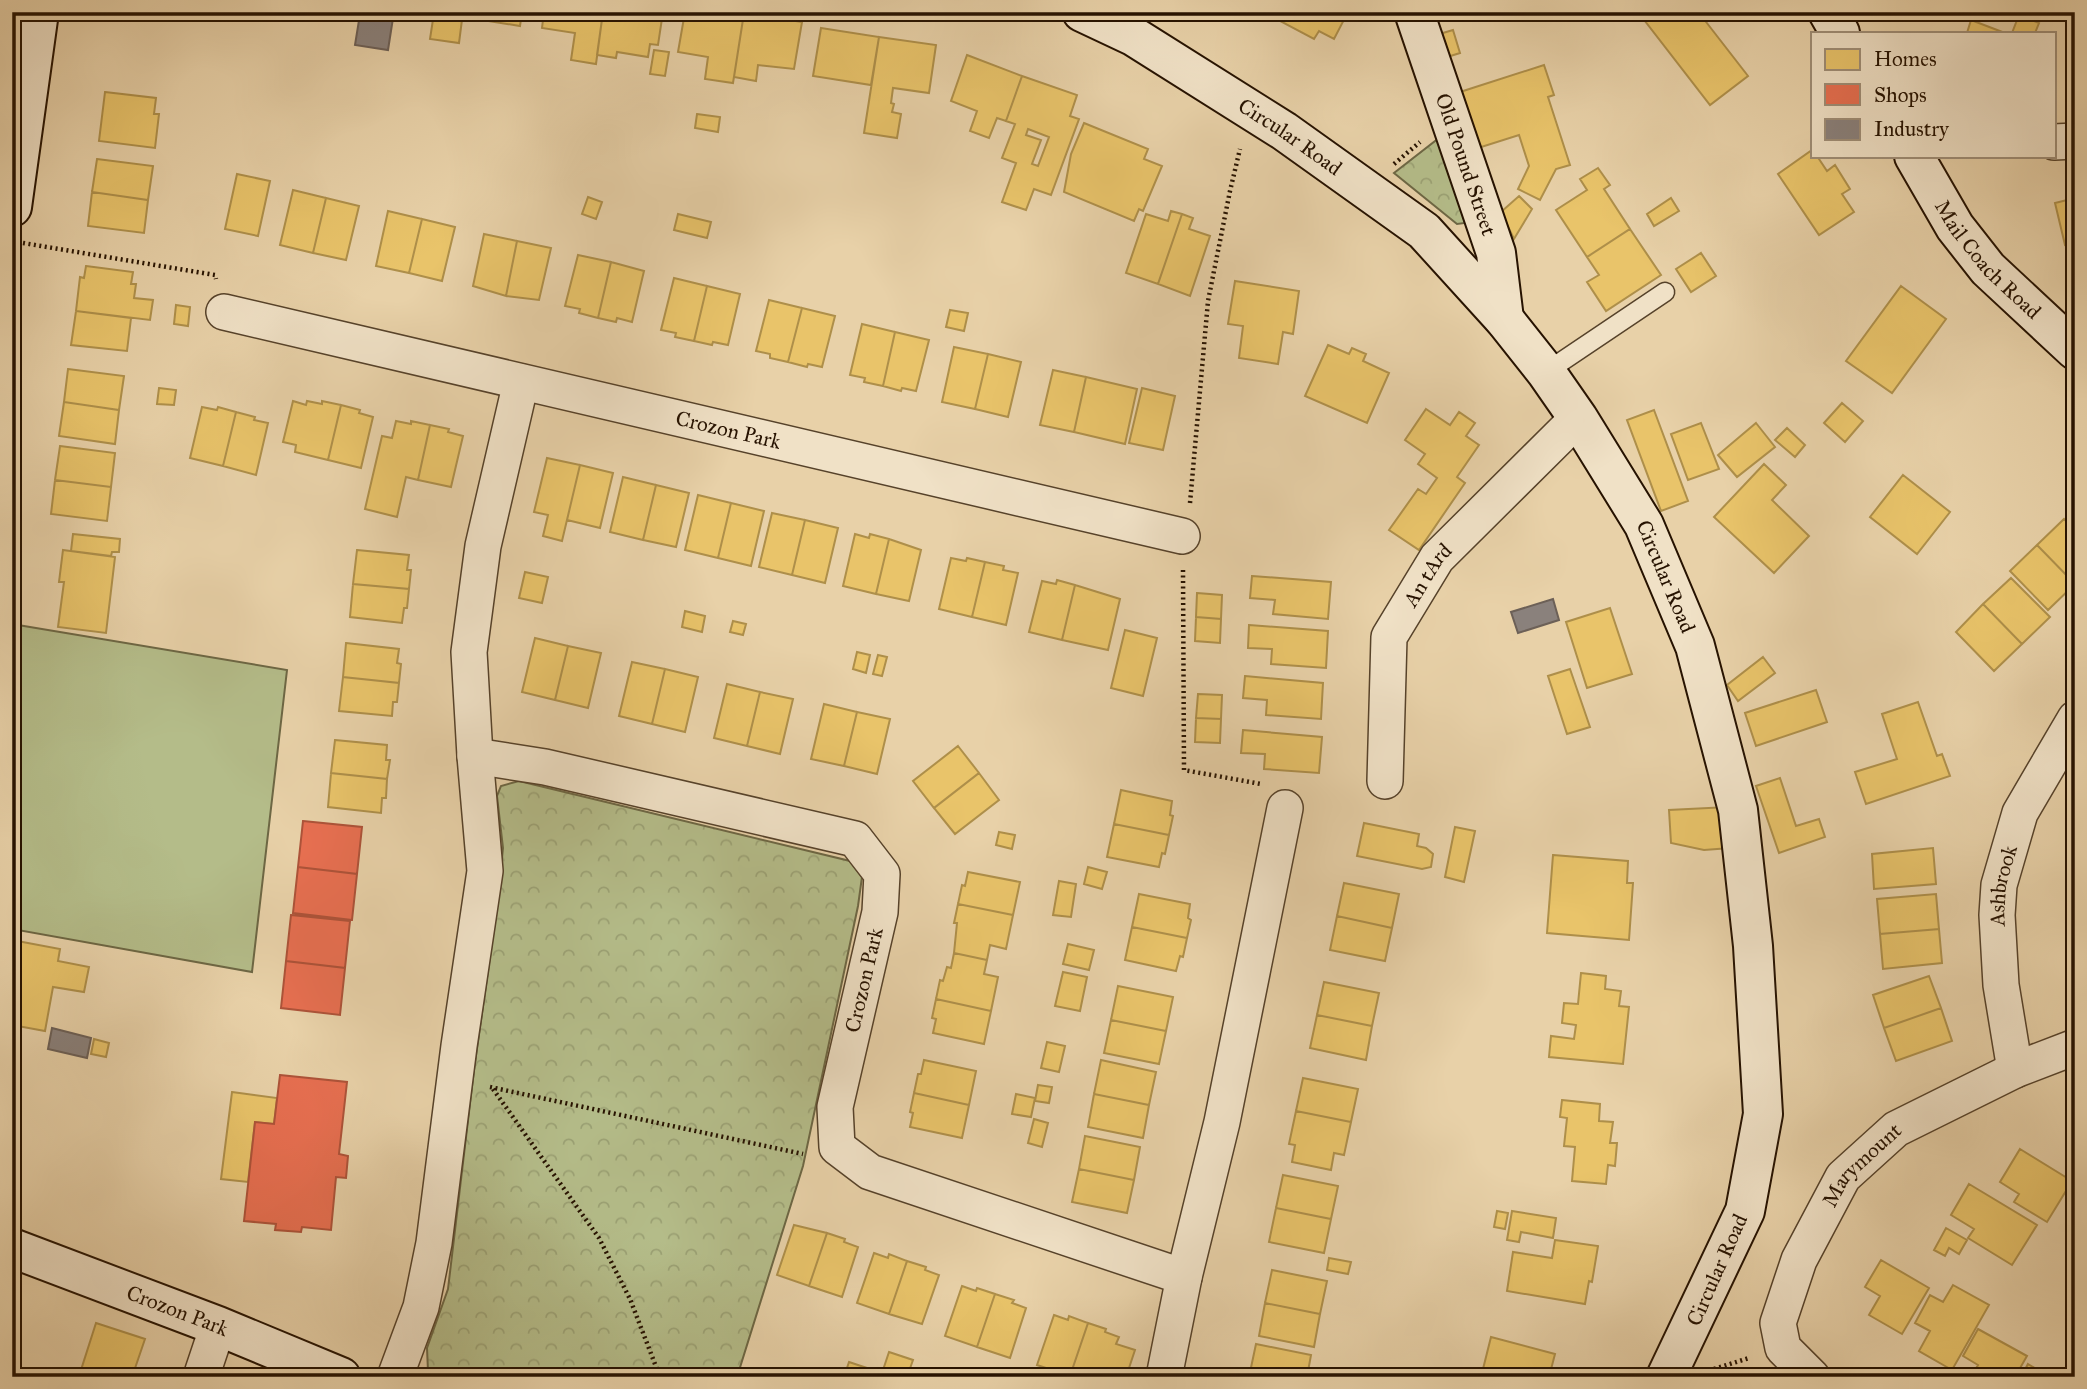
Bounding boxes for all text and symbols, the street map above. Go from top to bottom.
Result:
legend [1811,32,2056,158]
text: Homes [1874,46,1937,72]
text: Shops [1874,82,1927,108]
street label: Old Pound Street [1430,90,1502,240]
street label: Circular Road [1233,93,1347,181]
text: Industry [1874,116,1950,142]
street label: Mail Coach Road [1929,195,2047,325]
street label: Crozon Park [673,405,784,455]
street label: Circular Road [1630,516,1701,637]
street label: An tArd [1397,537,1458,612]
street label: Ashbrook [1984,842,2023,928]
street label: Crozon Park [839,925,889,1035]
street label: Marymount [1816,1117,1907,1211]
street label: Circular Road [1681,1210,1753,1330]
street label: Crozon Park [123,1280,233,1342]

